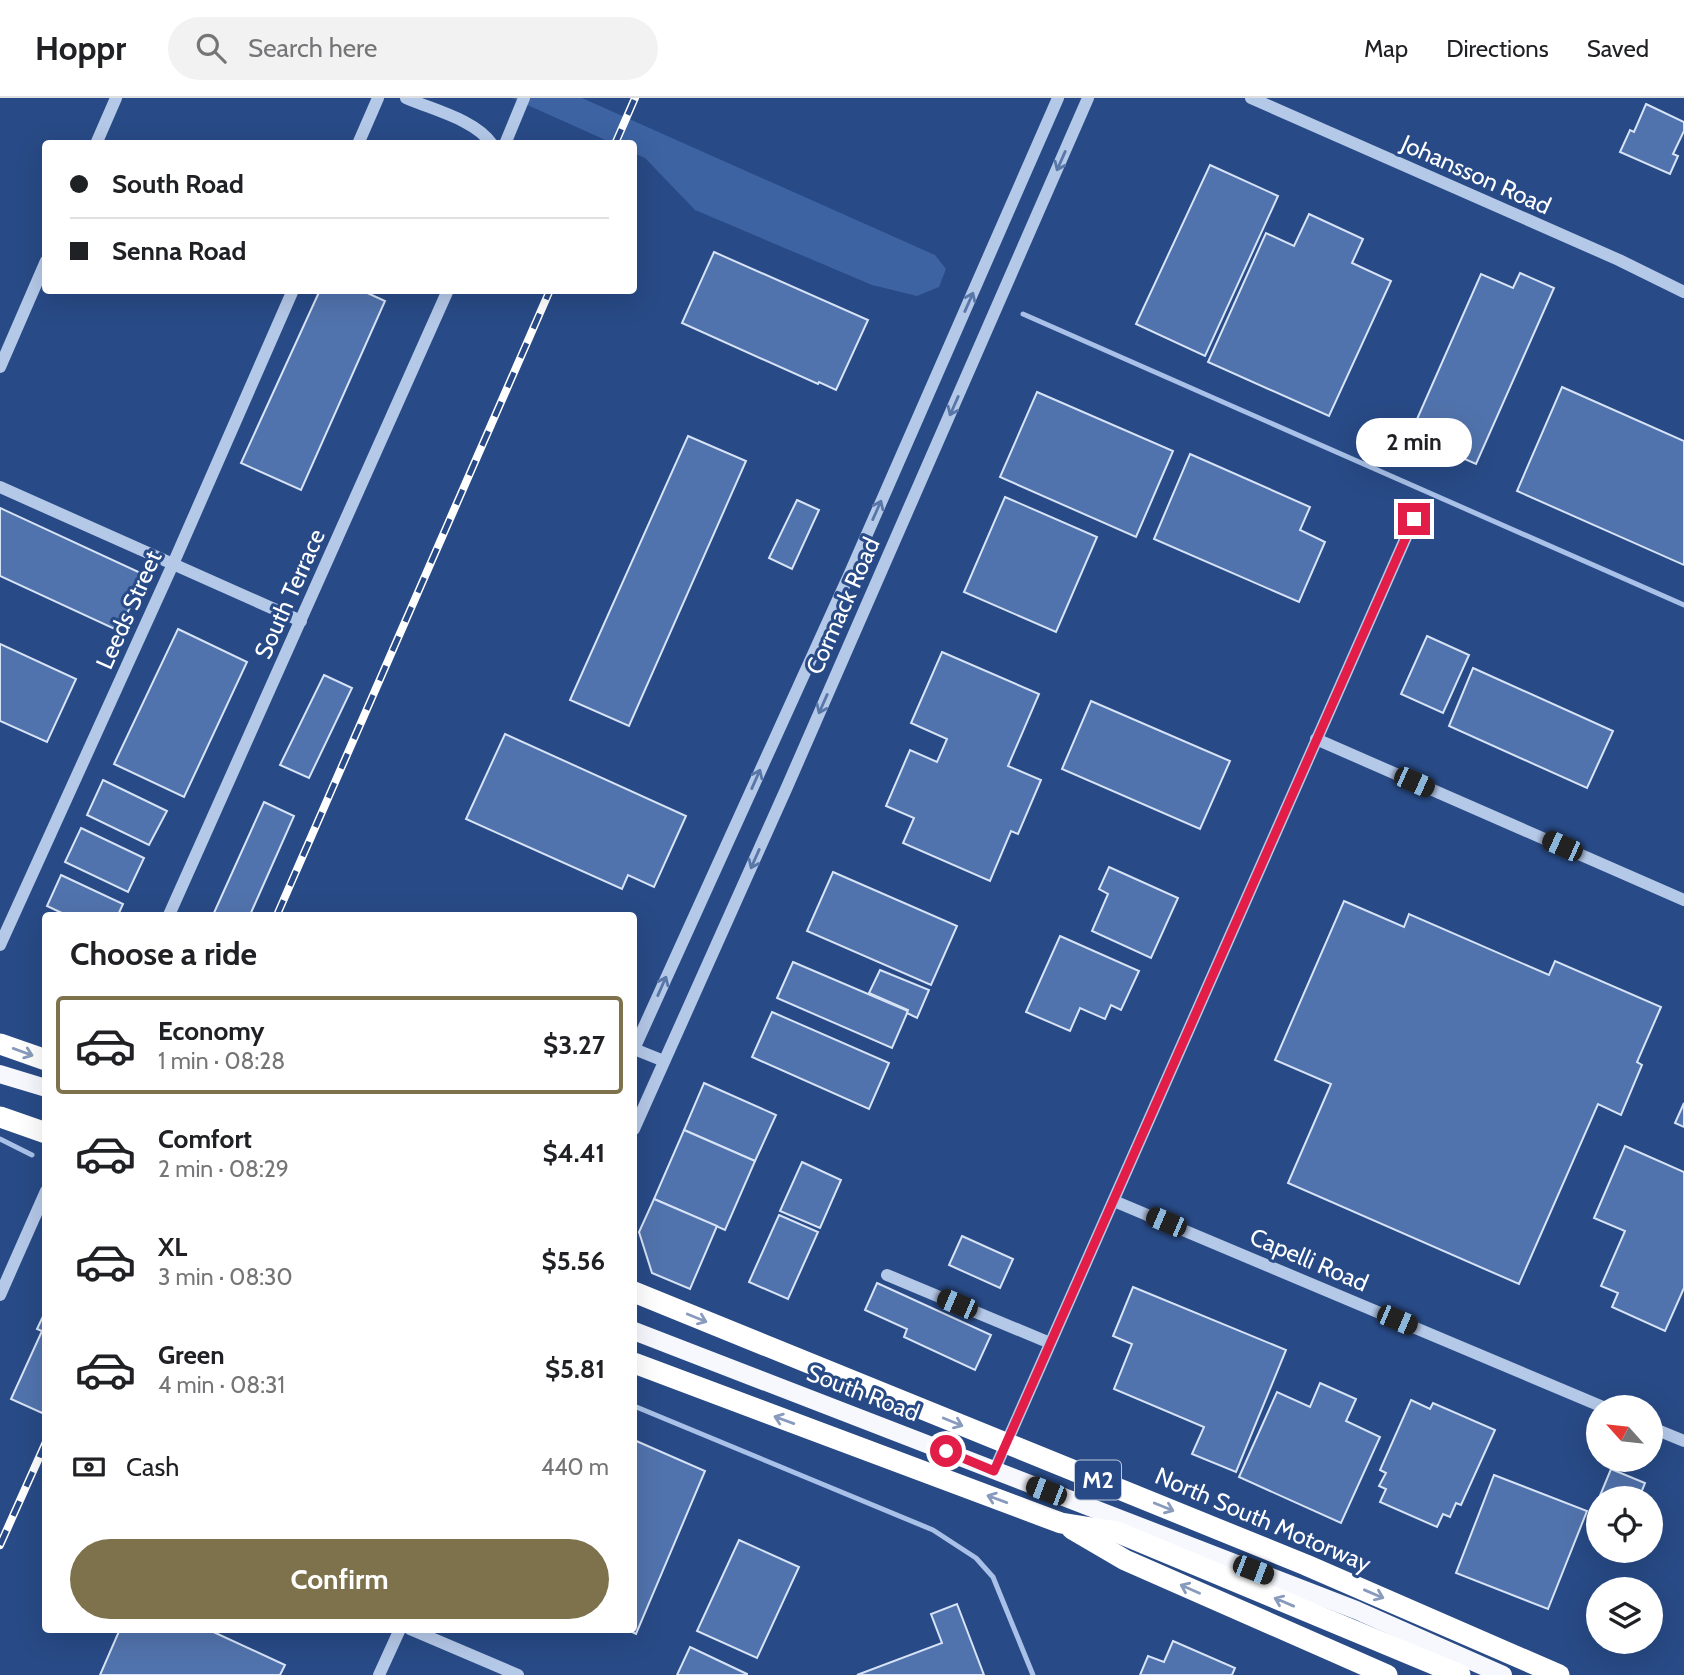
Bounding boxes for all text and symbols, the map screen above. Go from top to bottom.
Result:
search box [168,17,658,80]
text: Hoppr [35,28,126,68]
icon: search [192,29,230,67]
text: Search here [248,32,377,64]
text: Map [1364,34,1408,63]
text: Directions [1446,34,1549,63]
text: Saved [1587,34,1649,63]
street label: Johansson Road [1396,128,1556,221]
one-way arrow [1054,149,1067,171]
text: South Road [112,168,244,200]
text: Senna Road [112,235,246,267]
one-way arrow [963,292,976,313]
one-way arrow [946,394,959,416]
callout: 2 min [1356,418,1472,466]
text: 2 min [1386,428,1442,456]
one-way arrow [871,500,884,522]
route end [1398,503,1430,535]
street label: South Terrace [248,524,331,663]
street label: Cormack Road [799,533,886,679]
street label: Leeds Street [90,546,168,674]
one-way arrow [816,693,829,714]
car [1391,764,1438,800]
one-way arrow [750,769,763,790]
car [1539,828,1586,864]
one-way arrow [748,848,761,869]
text: Choose a ride [70,934,257,973]
one-way arrow [656,976,669,998]
icon: car [74,1014,137,1077]
text: Economy [158,1015,264,1047]
text: $3.27 [543,1029,605,1061]
one-way arrow [11,1047,33,1059]
text: 1 min · 08:28 [158,1047,285,1075]
icon: car [74,1122,137,1185]
text: Comfort [158,1123,252,1155]
text: $4.41 [542,1137,605,1169]
text: 2 min · 08:29 [158,1155,289,1183]
car [1143,1204,1190,1240]
street label: Capelli Road [1246,1222,1373,1297]
icon: car [74,1230,137,1293]
text: XL [158,1231,187,1263]
text: $5.56 [542,1245,605,1277]
text: 3 min · 08:30 [158,1263,293,1291]
car [934,1286,981,1322]
car [1374,1302,1421,1338]
one-way arrow [685,1312,707,1325]
icon: car [74,1338,137,1401]
text: Green [158,1339,225,1371]
text: $5.81 [545,1353,605,1385]
street label: South Road [803,1358,924,1427]
text: 4 min · 08:31 [158,1371,285,1399]
north arrow [1586,1395,1662,1472]
map controls [1586,1395,1663,1654]
one-way arrow [773,1413,795,1425]
one-way arrow [942,1416,963,1429]
route start [930,1435,962,1467]
icon: cash [70,1448,108,1486]
text: Cash [126,1451,179,1483]
text: 440 m [541,1453,609,1481]
road number: M2 [1075,1460,1121,1499]
street label: North South Motorway [1151,1461,1375,1578]
car [1023,1474,1070,1508]
button: locate [1586,1486,1663,1563]
one-way arrow [987,1492,1009,1504]
one-way arrow [1152,1502,1174,1515]
button: Confirm [70,1539,609,1619]
car [1230,1553,1277,1587]
button: layers [1586,1577,1663,1654]
one-way arrow [1180,1582,1201,1595]
one-way arrow [1363,1589,1384,1602]
one-way arrow [1273,1594,1295,1607]

